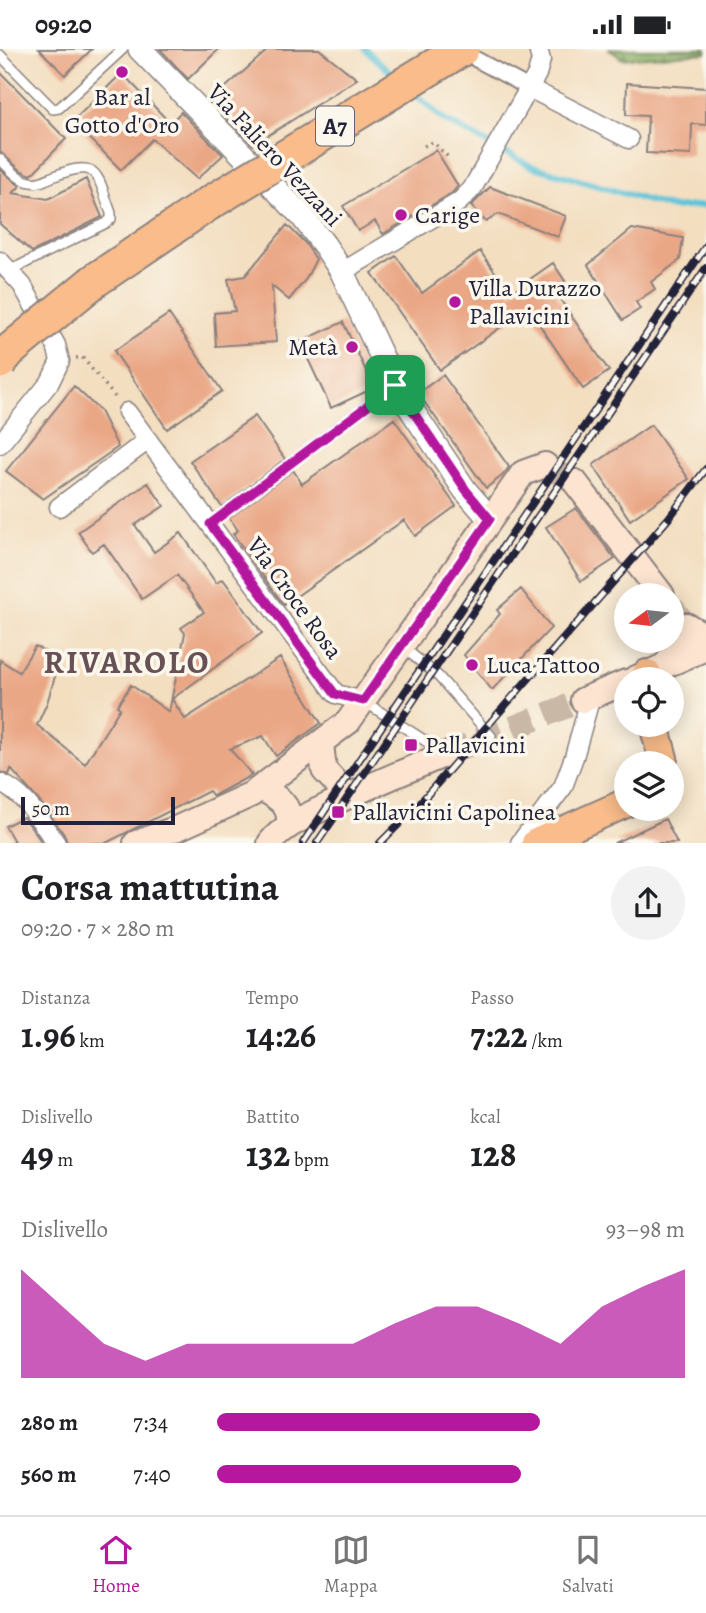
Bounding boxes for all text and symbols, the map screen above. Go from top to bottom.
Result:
text: 09:20 [35,7,92,42]
marker: Bar al Gotto d'Oro [114,64,130,80]
street label: Via Faliero Vezzani [200,76,350,233]
place label: Bar al Gotto d'Oro [65,81,179,141]
road number: A7 [316,107,354,145]
place label: Carige [415,199,480,231]
marker: Carige [393,207,409,223]
place label: Villa Durazzo Pallavicini [468,272,601,332]
marker: Villa Durazzo Pallavicini [447,294,463,310]
place label: Metà [288,331,339,363]
marker: Metà [344,339,360,355]
pin [365,355,425,415]
icon: arrive [376,366,414,404]
street label: Via Croce Rosa [239,530,351,666]
north arrow [614,583,684,653]
map controls [614,583,684,821]
district label: RIVAROLO [44,640,210,684]
place label: Luca Tattoo [486,649,600,681]
marker: Luca Tattoo [464,657,480,673]
button: locate [614,667,684,737]
place label: Pallavicini [425,729,526,761]
marker: Pallavicini [403,737,419,753]
button: layers [614,751,684,821]
scale bar [21,794,175,826]
text: 50 m [32,796,70,822]
place label: Pallavicini Capolinea [352,796,557,828]
marker: Pallavicini Capolinea [330,804,346,820]
text: Corsa mattutina [21,861,279,913]
button: share [611,866,685,940]
text: 09:20 · 7 × 280 m [21,913,174,944]
text: Distanza [21,985,90,1011]
text: Tempo [246,985,299,1011]
text: Passo [470,985,514,1011]
text: 1.96 [21,1011,76,1059]
text: 14:26 [246,1011,316,1059]
text: 7:22 [470,1011,527,1059]
text: km [76,1028,105,1054]
text: /km [527,1028,563,1054]
text: Dislivello [21,1104,93,1130]
text: Battito [246,1104,299,1130]
text: kcal [470,1104,501,1130]
text: 49 [21,1130,54,1178]
text: 132 [246,1130,290,1178]
text: 128 [470,1130,517,1178]
text: m [54,1147,73,1173]
text: bpm [290,1147,329,1173]
text: Dislivello [21,1214,108,1245]
text: 93–98 m [606,1214,685,1245]
text: 280 m [21,1407,78,1438]
text: 7:34 [133,1407,168,1438]
text: 560 m [21,1459,76,1490]
text: 7:40 [133,1459,171,1490]
tab: Home [92,1531,140,1599]
tab: Mappa [324,1531,378,1599]
tab: Salvati [562,1531,614,1599]

